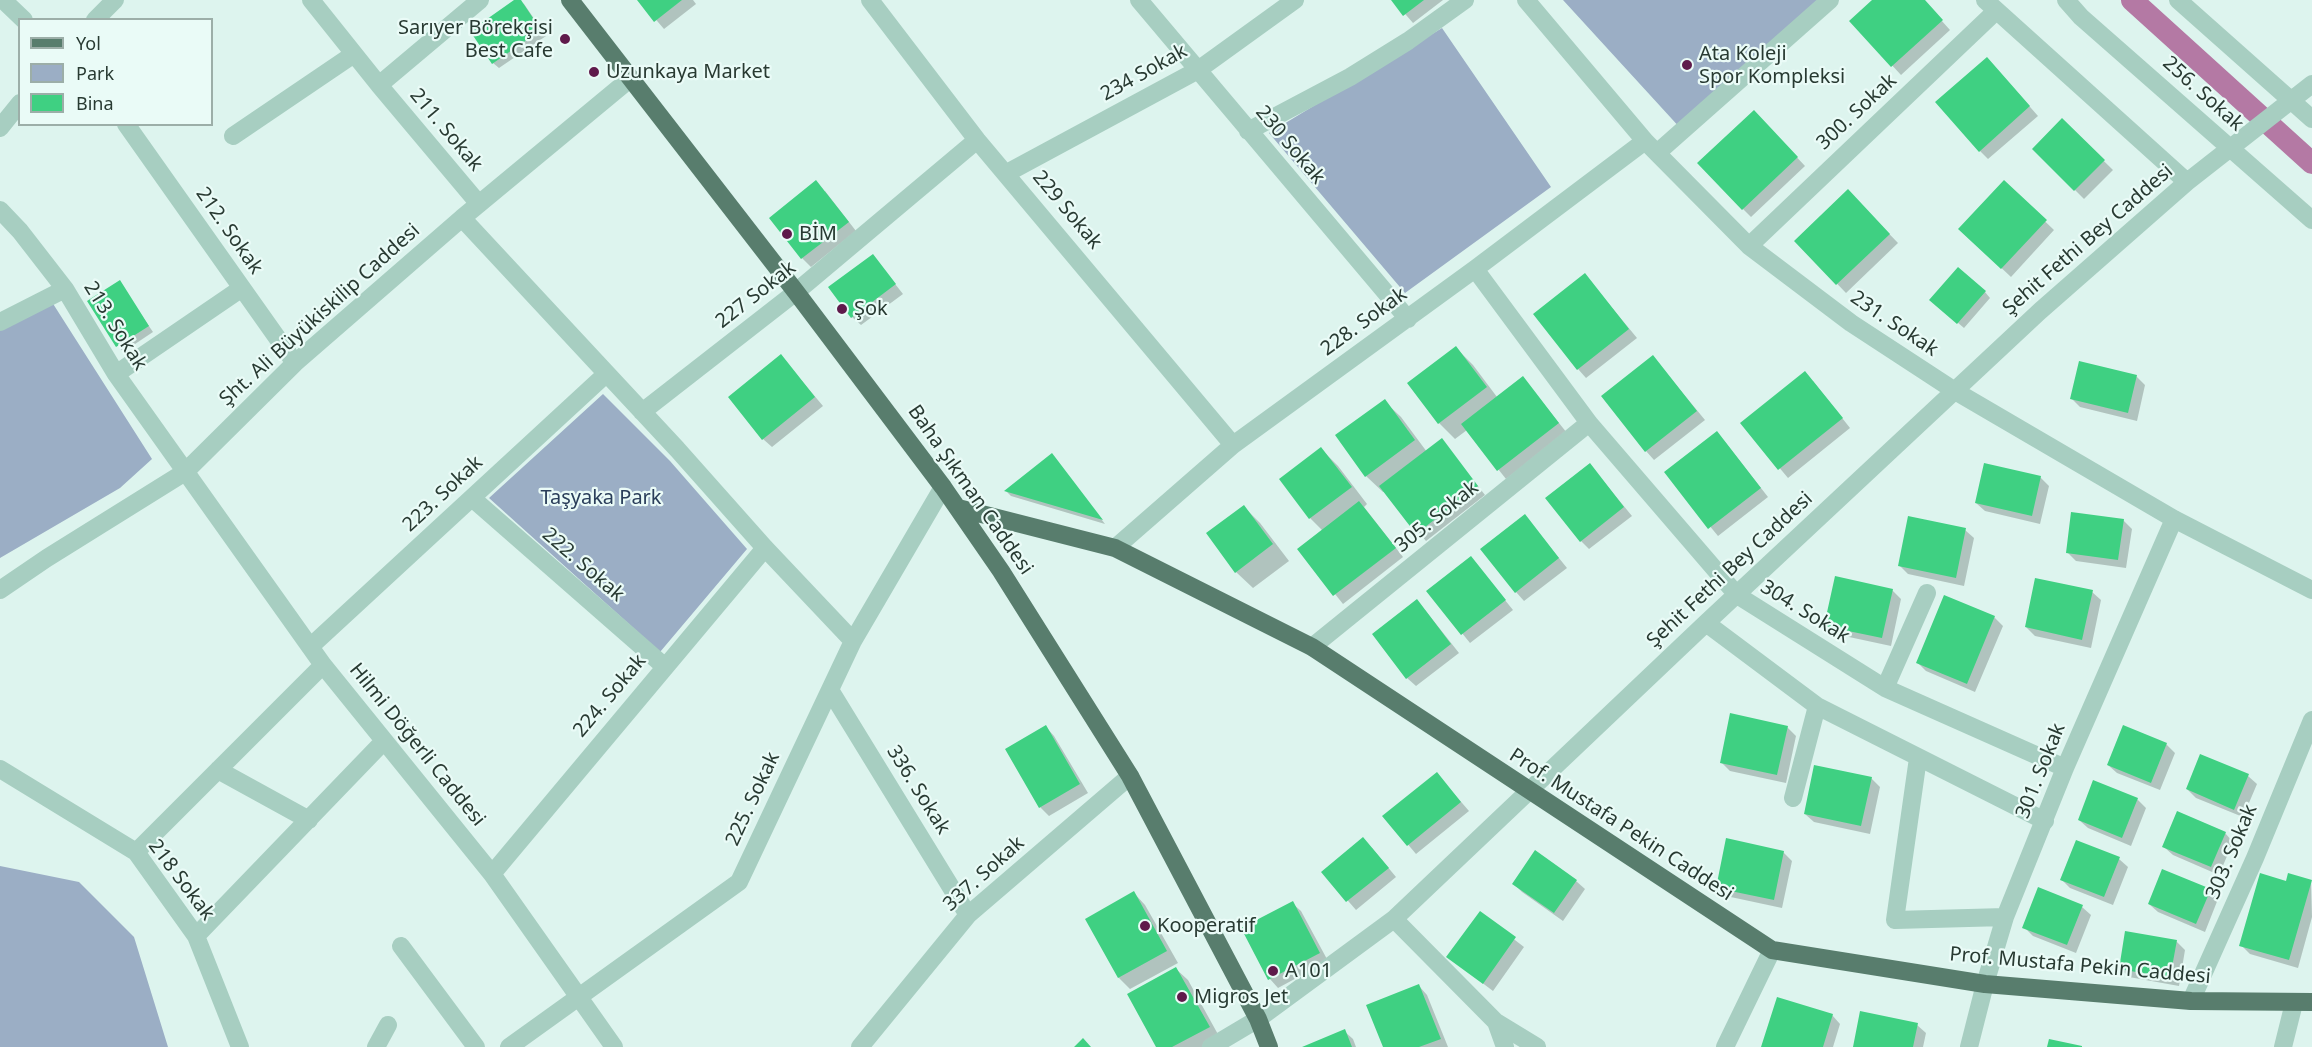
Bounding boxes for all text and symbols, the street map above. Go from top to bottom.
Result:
place label: Sarıyer Börekçisi Best Cafe [398,16,553,63]
legend [18,18,213,126]
text: Yol [76,31,101,55]
marker: Sarıyer Börekçisi Best Cafe [558,32,572,46]
street label: 234 Sokak [1097,39,1191,107]
place label: Ata Koleji Spor Kompleksi [1699,42,1845,89]
street label: 256. Sokak [2158,51,2248,137]
marker: Ata Koleji Spor Kompleksi [1680,58,1694,72]
place label: Uzunkaya Market [606,60,770,84]
text: Park [76,61,114,85]
marker: Uzunkaya Market [587,65,601,79]
street label: 300. Sokak [1812,69,1902,155]
street label: 211. Sokak [404,84,488,176]
text: Bina [76,91,114,115]
street label: 230 Sokak [1250,101,1330,189]
street label: Şehit Fethi Bey Caddesi [1998,160,2178,320]
street label: 229 Sokak [1027,166,1107,254]
street label: 212. Sokak [190,183,268,279]
street label: Şht. Ali Büyükiskilip Caddesi [215,219,425,411]
place label: BİM [799,222,837,246]
marker: BİM [780,227,794,241]
street label: 227 Sokak [711,256,801,334]
street label: 213. Sokak [78,277,152,375]
street label: 228. Sokak [1316,283,1412,361]
street label: 231. Sokak [1846,286,1942,362]
place label: Şok [854,297,888,321]
marker: Şok [835,302,849,316]
street label: Baha Şıkman Caddesi [902,400,1038,580]
street label: 223. Sokak [398,451,488,537]
street label: 305. Sokak [1390,476,1484,558]
park label: Taşyaka Park [540,486,662,510]
street label: Şehit Fethi Bey Caddesi [1642,487,1818,653]
street label: 222. Sokak [537,523,629,607]
street label: 304. Sokak [1756,575,1854,649]
street label: 224. Sokak [568,650,652,742]
street label: Hilmi Döğerli Caddesi [344,659,490,831]
street label: 301. Sokak [2011,720,2071,822]
street label: 336. Sokak [881,741,955,839]
street label: Prof. Mustafa Pekin Caddesi [1505,744,1737,906]
street label: 225. Sokak [721,748,785,850]
street label: 303. Sokak [2201,801,2263,903]
street label: 337. Sokak [939,831,1029,917]
street label: 218 Sokak [143,835,219,925]
place label: Kooperatif [1157,914,1255,938]
marker: Kooperatif [1138,919,1152,933]
street label: Prof. Mustafa Pekin Caddesi [1948,943,2212,989]
place label: A101 [1285,959,1332,983]
marker: A101 [1266,964,1280,978]
place label: Migros Jet [1194,985,1288,1009]
marker: Migros Jet [1175,990,1189,1004]

